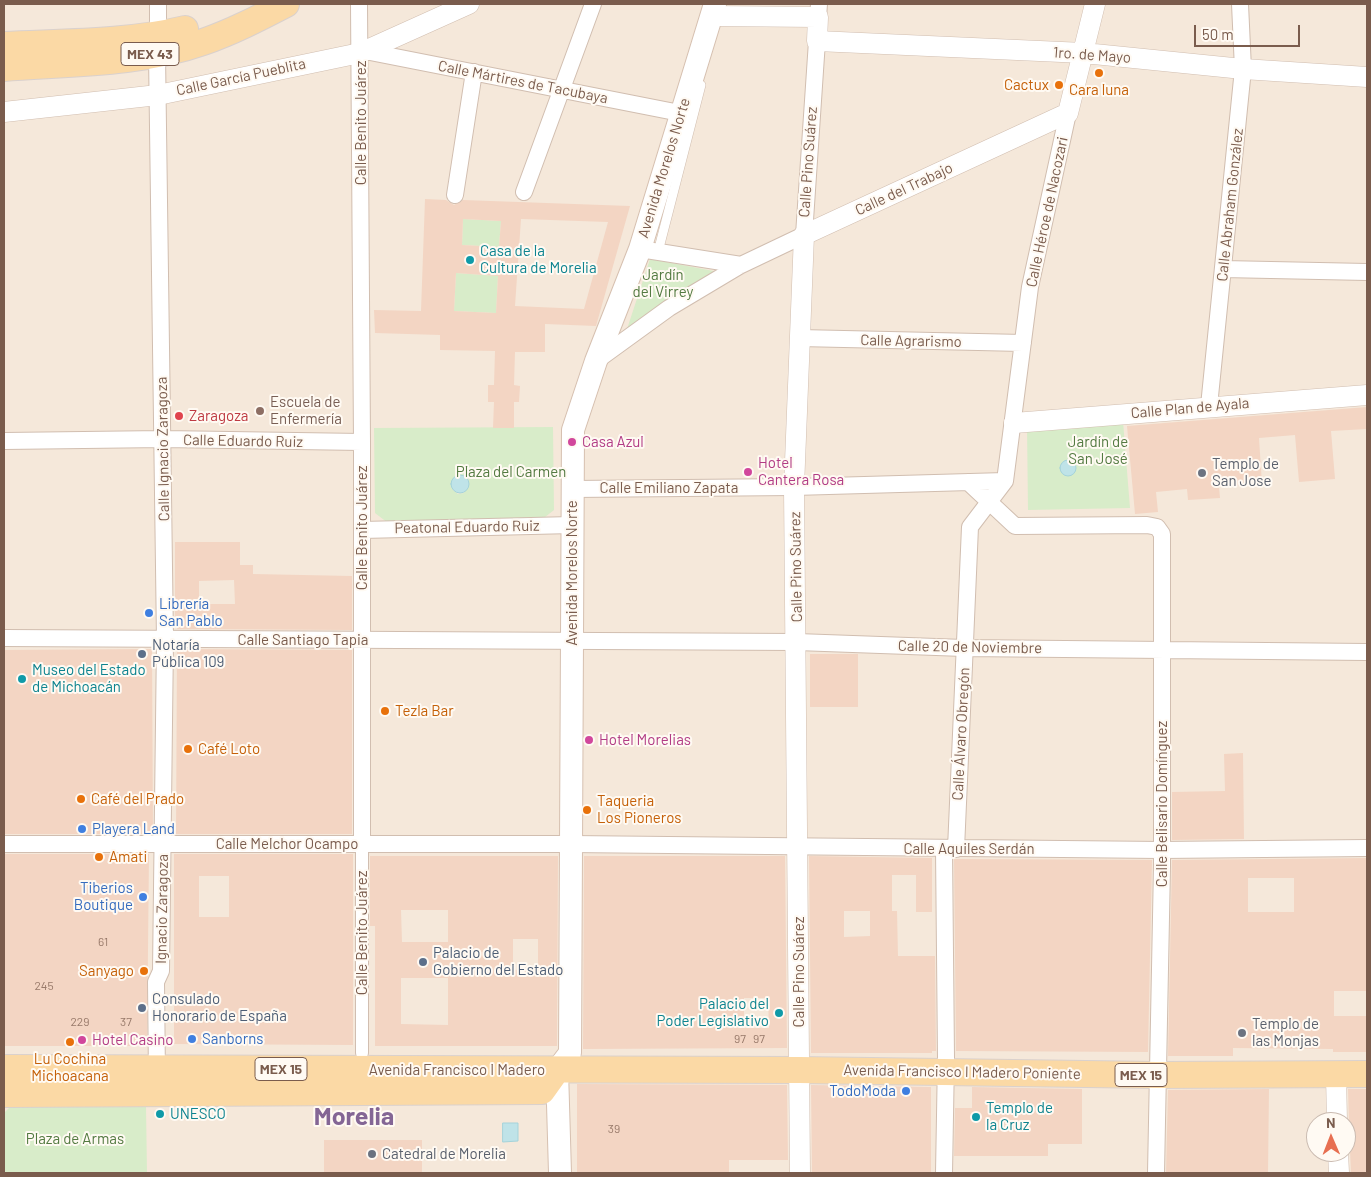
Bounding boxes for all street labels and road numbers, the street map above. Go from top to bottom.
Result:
road number: MEX 43 [121,42,179,66]
street label: 1ro. de Mayo [1052,43,1132,67]
street label: Calle García Pueblita [175,54,307,100]
street label: Calle Mártires de Tacubaya [437,57,609,107]
street label: Calle Benito Juárez [352,61,370,185]
street label: Avenida Morelos Norte [634,96,694,240]
street label: Calle Pino Suárez [795,106,821,218]
street label: Calle Abraham González [1213,127,1247,283]
street label: Calle Héroe de Nacozari [1022,135,1072,289]
street label: Calle del Trabajo [852,159,956,219]
street label: Calle Agrarismo [860,331,962,351]
street label: Calle Ignacio Zaragoza [153,377,173,521]
street label: Calle Plan de Ayala [1130,394,1250,422]
street label: Calle Eduardo Ruiz [183,431,303,451]
street label: Calle Benito Juárez [353,466,371,590]
street label: Calle Emiliano Zapata [600,479,738,497]
street label: Avenida Morelos Norte [563,500,581,646]
street label: Calle Pino Suárez [786,511,806,623]
street label: Peatonal Eduardo Ruiz [394,517,540,537]
street label: Calle Santiago Tapia [238,631,368,649]
street label: Calle 20 de Noviembre [898,637,1042,657]
street label: Calle Álvaro Obregón [949,667,973,801]
street label: Calle Belisario Domínguez [1153,721,1171,887]
street label: Calle Melchor Ocampo [216,835,358,853]
street label: Calle Aquiles Serdán [903,840,1035,858]
street label: Ignacio Zaragoza [152,854,172,964]
street label: Calle Benito Juárez [353,871,371,995]
street label: Calle Pino Suárez [790,917,808,1027]
road number: MEX 15 [255,1058,307,1080]
street label: Avenida Francisco I Madero [369,1061,545,1079]
street label: Avenida Francisco I Madero Poniente [843,1061,1081,1083]
road number: MEX 15 [1115,1064,1167,1086]

